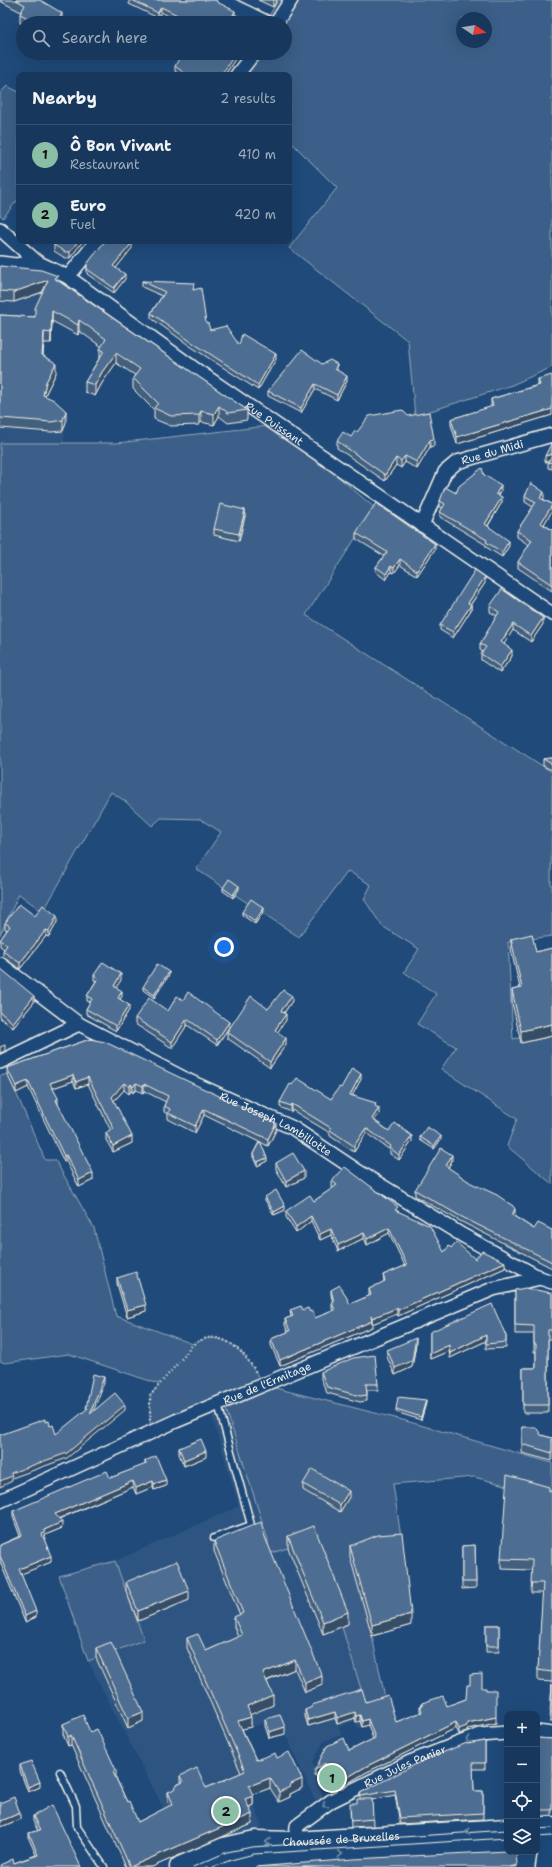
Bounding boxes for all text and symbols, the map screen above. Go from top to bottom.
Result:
north arrow [456,12,492,48]
search box [16,16,292,60]
icon: search [30,27,52,49]
text: Search here [62,28,148,48]
text: Nearby [32,87,97,109]
text: 2 results [220,90,276,107]
text: Ô Bon Vivant [70,136,171,156]
text: 1 [42,146,48,163]
text: 410 m [238,146,276,163]
text: Restaurant [70,156,140,173]
text: Euro [70,196,106,216]
text: 2 [40,206,50,223]
text: 420 m [234,206,276,223]
text: Fuel [70,216,95,233]
street label: Rue Puissant [242,398,307,449]
street label: Rue du Midi [459,436,525,468]
your location [214,937,234,957]
street label: Rue Joseph Lambillotte [217,1088,335,1159]
street label: Rue de l'Ermitage [221,1358,313,1408]
map controls [504,1711,540,1855]
button: + [504,1711,540,1747]
one-way arrow [465,1735,472,1743]
street label: Rue Jules Panier [361,1741,448,1791]
button: − [504,1747,540,1783]
pin: 1 [319,1763,345,1793]
button: locate [504,1783,540,1819]
pin: 2 [213,1796,239,1826]
one-way arrow [323,1800,330,1807]
button: layers [504,1819,540,1855]
one-way arrow [465,1827,471,1836]
street label: Chaussée de Bruxelles [282,1828,400,1850]
one-way arrow [265,1837,271,1846]
one-way arrow [337,1849,343,1858]

